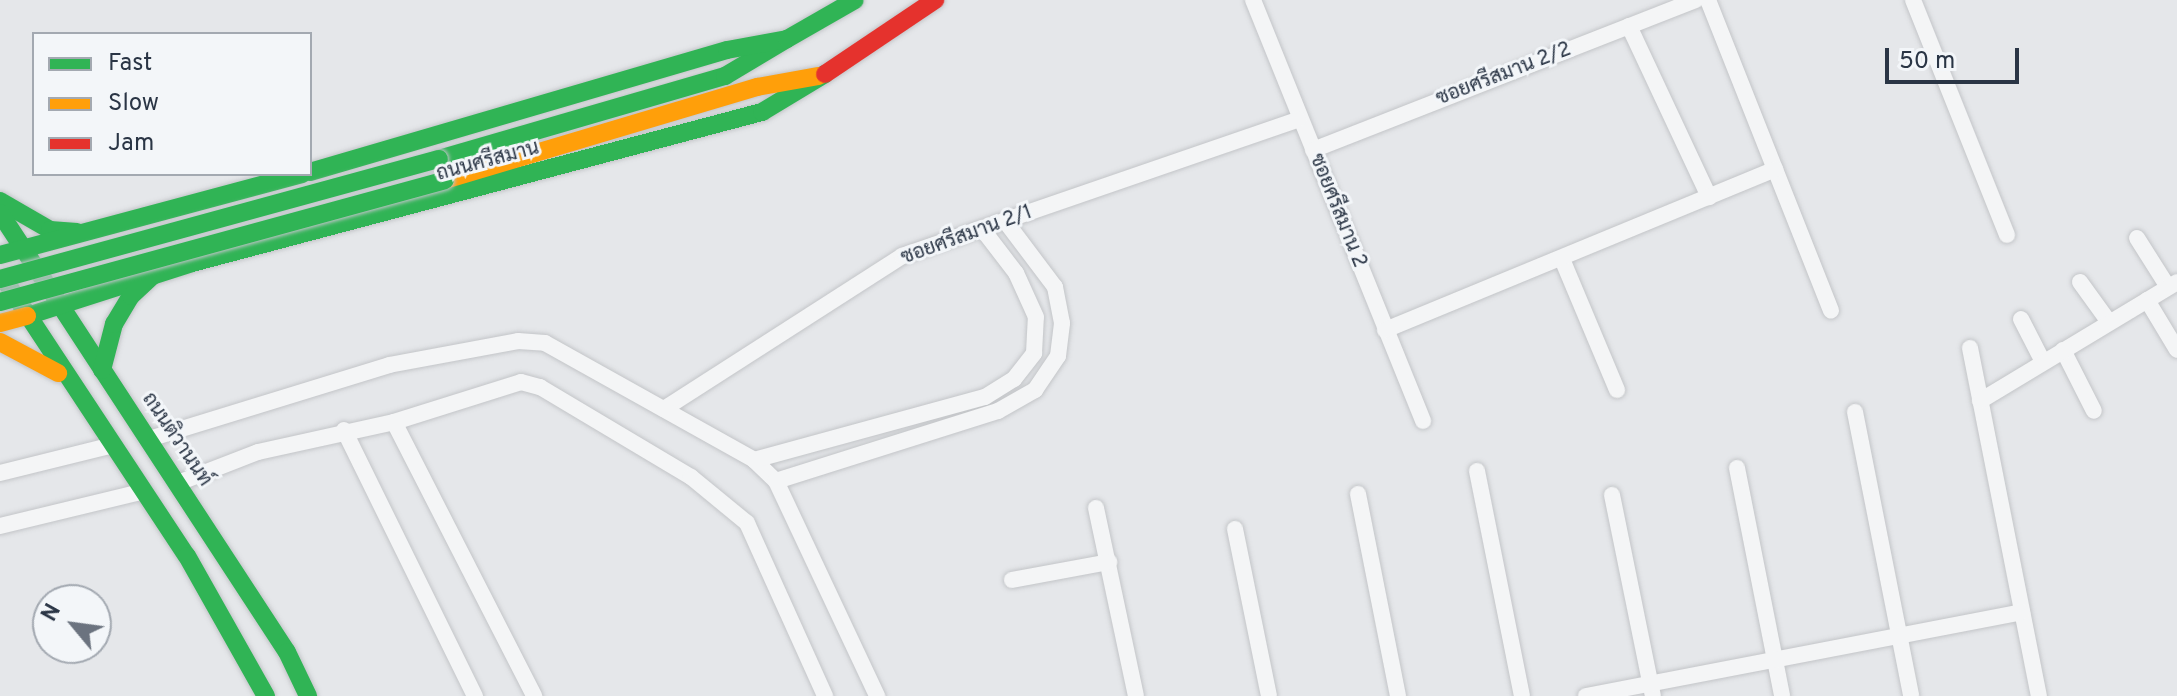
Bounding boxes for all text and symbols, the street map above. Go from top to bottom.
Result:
legend [32,32,312,176]
scale bar [1889,32,2023,82]
street label: ซอยศรีสมาน 2/2 [1433,38,1575,112]
text: 50 m [1899,47,1955,77]
text: Fast [108,49,152,79]
text: Slow [108,89,159,119]
text: Jam [108,129,154,159]
street label: ถนนศรีสมาน [434,137,542,187]
street label: ซอยศรีสมาน 2 [1303,151,1371,271]
street label: ซอยศรีสมาน 2/1 [898,201,1036,271]
street label: ถนนติวานนท์ [136,389,216,491]
north arrow [32,584,112,664]
text: N [37,600,68,627]

